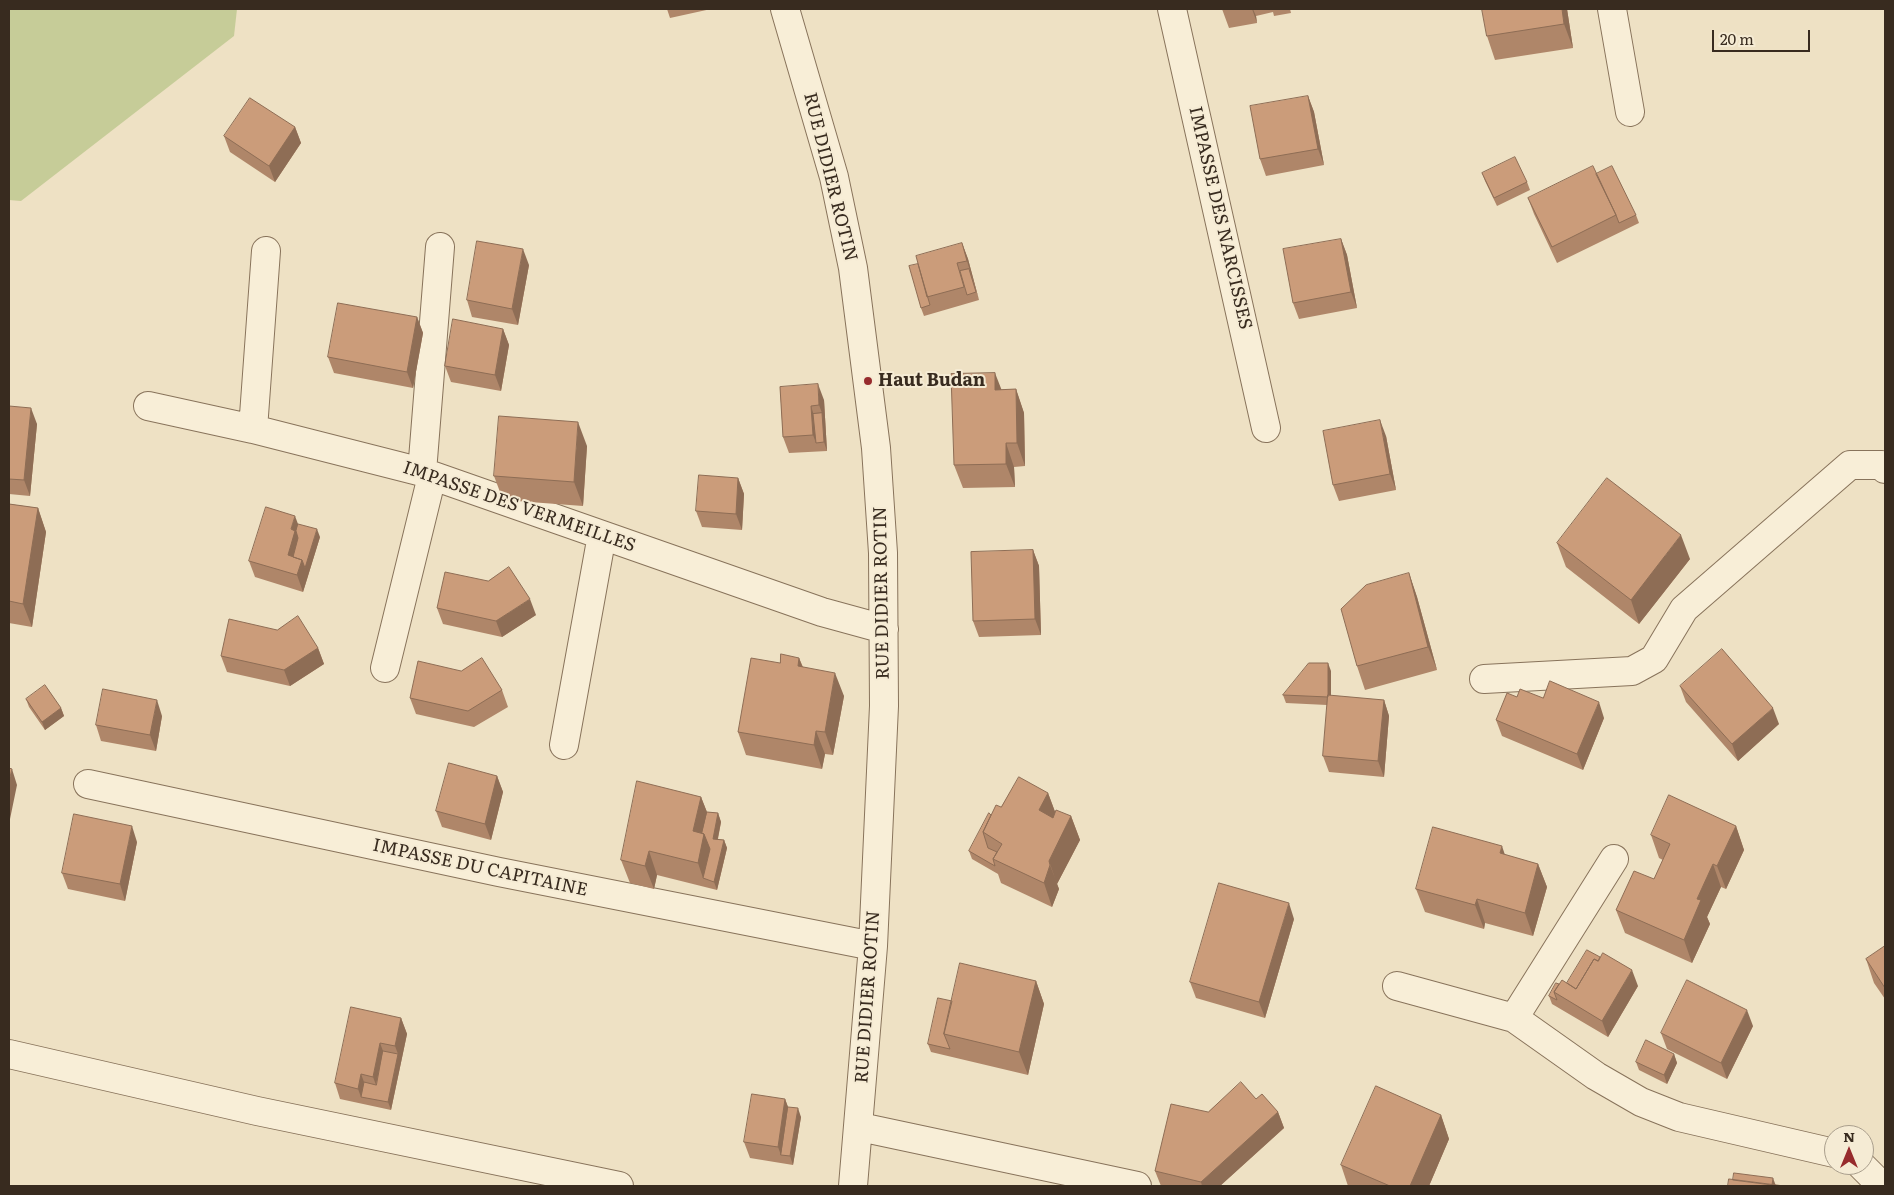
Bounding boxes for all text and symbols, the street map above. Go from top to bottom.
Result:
scale bar [1714,20,1812,52]
text: 20 m [1720,27,1754,50]
street label: RUE DIDIER ROTIN [799,90,861,264]
street label: IMPASSE DES NARCISSES [1184,104,1256,332]
place label: Haut Budan [878,370,985,392]
marker: Haut Budan [862,375,874,387]
street label: IMPASSE DES VERMEILLES [400,457,638,557]
street label: RUE DIDIER ROTIN [870,506,894,680]
street label: IMPASSE DU CAPITAINE [371,835,589,901]
street label: RUE DIDIER ROTIN [851,910,885,1084]
north arrow [1824,1125,1874,1175]
text: N [1843,1126,1855,1146]

